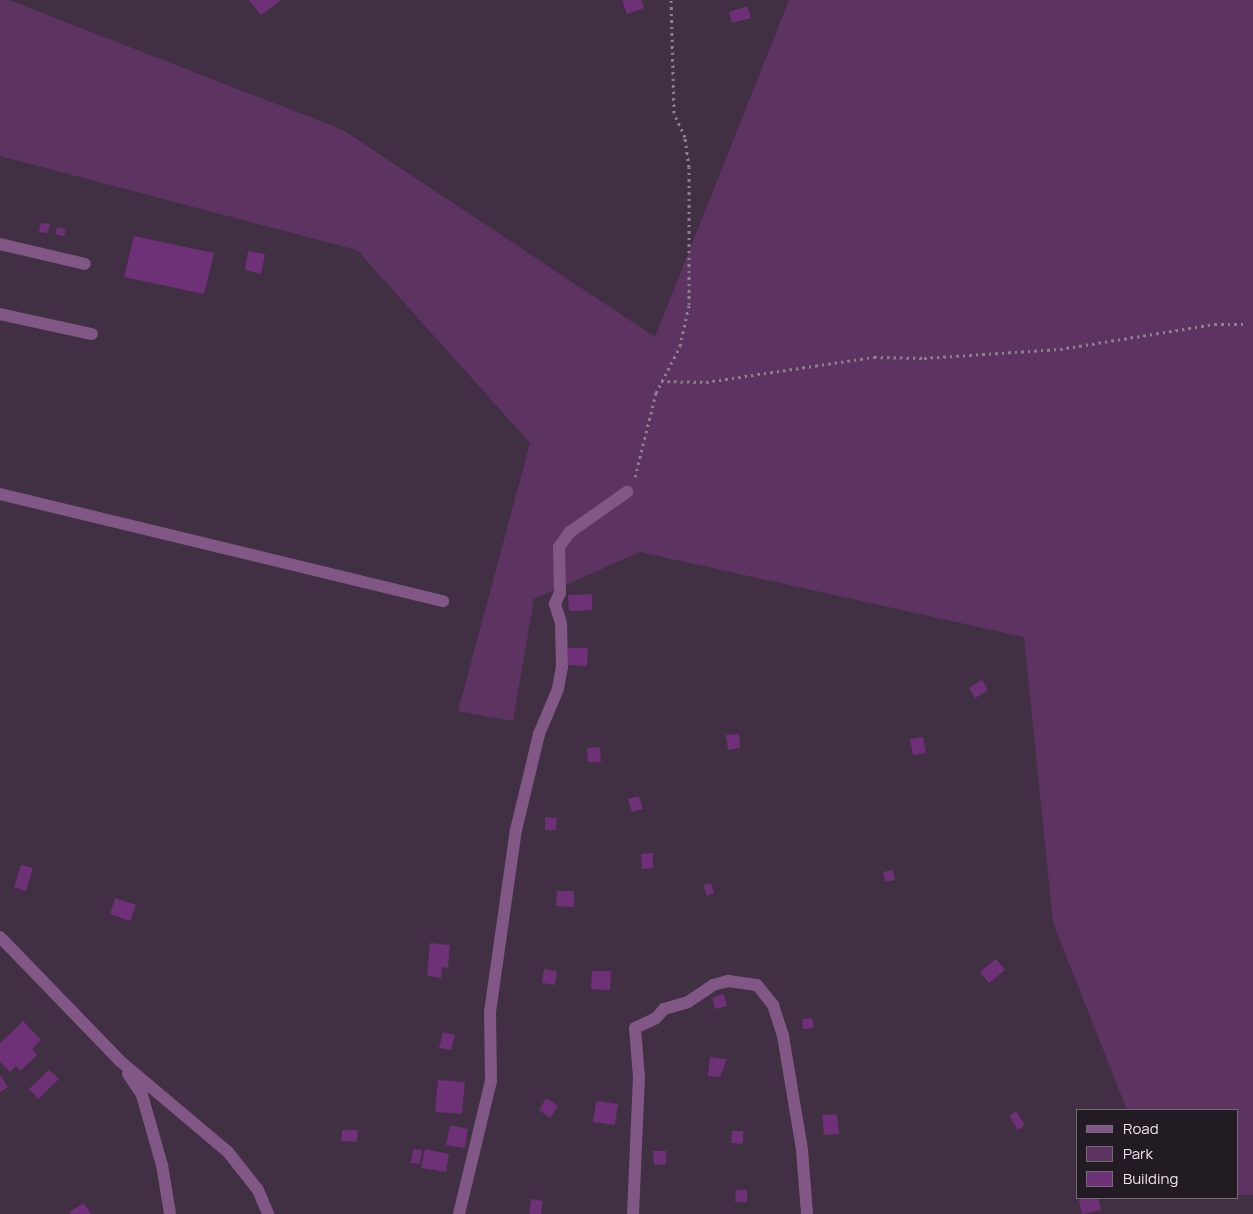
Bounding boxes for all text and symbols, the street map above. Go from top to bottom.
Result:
legend [1076,1109,1238,1199]
text: Road [1123,1118,1159,1139]
text: Park [1123,1143,1153,1164]
text: Building [1123,1168,1178,1189]

